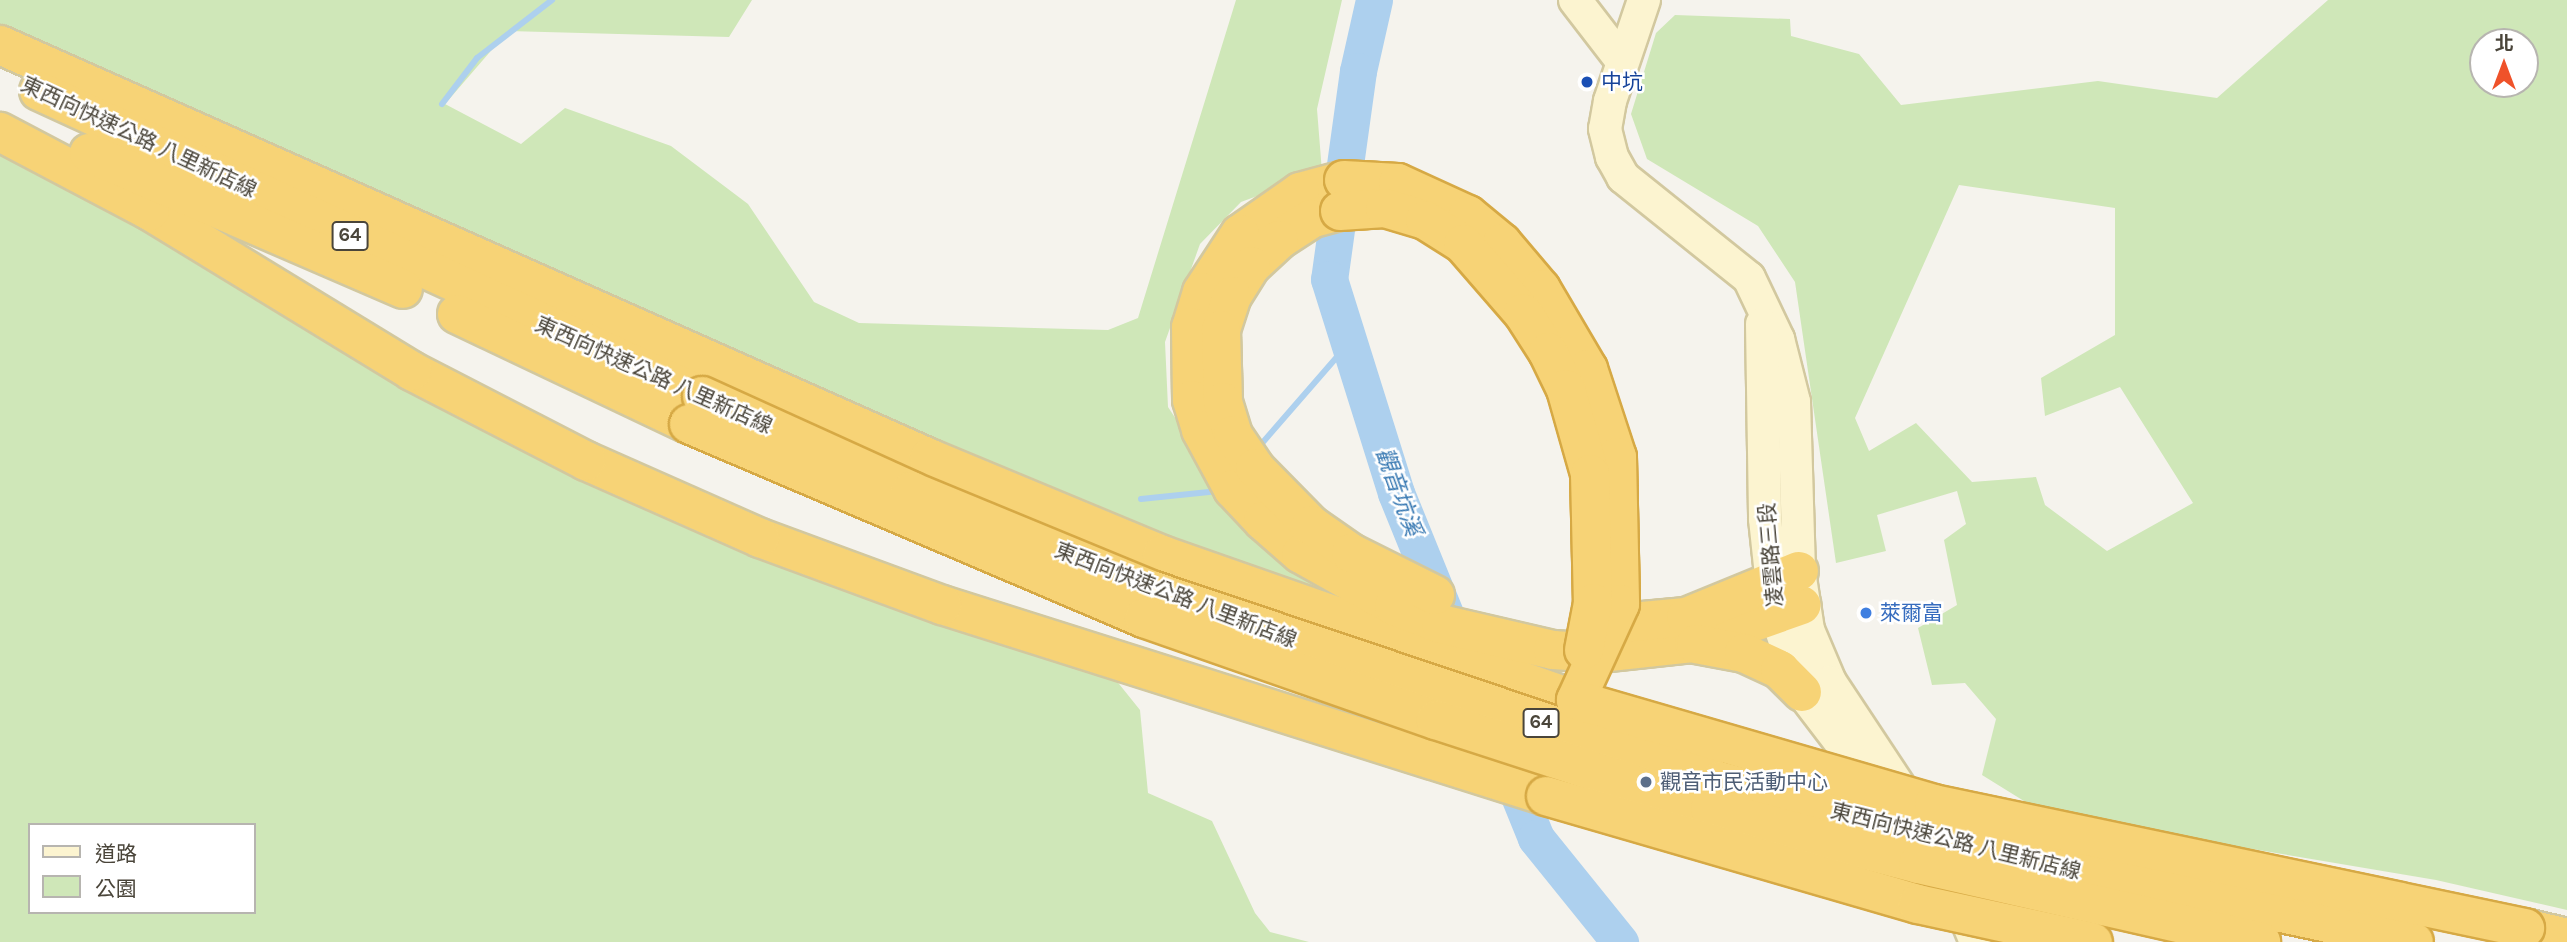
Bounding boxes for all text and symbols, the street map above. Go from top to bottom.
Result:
north arrow [2469,28,2539,98]
text: 北 [2494,33,2514,55]
place label: 中坑 [1601,69,1643,95]
street label: 東西向快速公路 八里新店線 [17,71,261,203]
marker: 中坑 [1579,74,1595,90]
road number: 64 [331,220,369,252]
street label: 東西向快速公路 八里新店線 [531,311,777,439]
water label: 觀音坑溪 [1369,444,1427,540]
street label: 凌雲路三段 [1754,502,1788,608]
street label: 東西向快速公路 八里新店線 [1052,537,1300,653]
place label: 萊爾富 [1880,600,1943,626]
marker: 萊爾富 [1858,605,1874,621]
road number: 64 [1522,708,1560,738]
place label: 觀音市民活動中心 [1660,769,1828,795]
marker: 觀音市民活動中心 [1638,774,1654,790]
street label: 東西向快速公路 八里新店線 [1828,798,2084,884]
legend [28,823,256,914]
text: 道路 [95,842,137,866]
text: 公園 [95,877,137,901]

